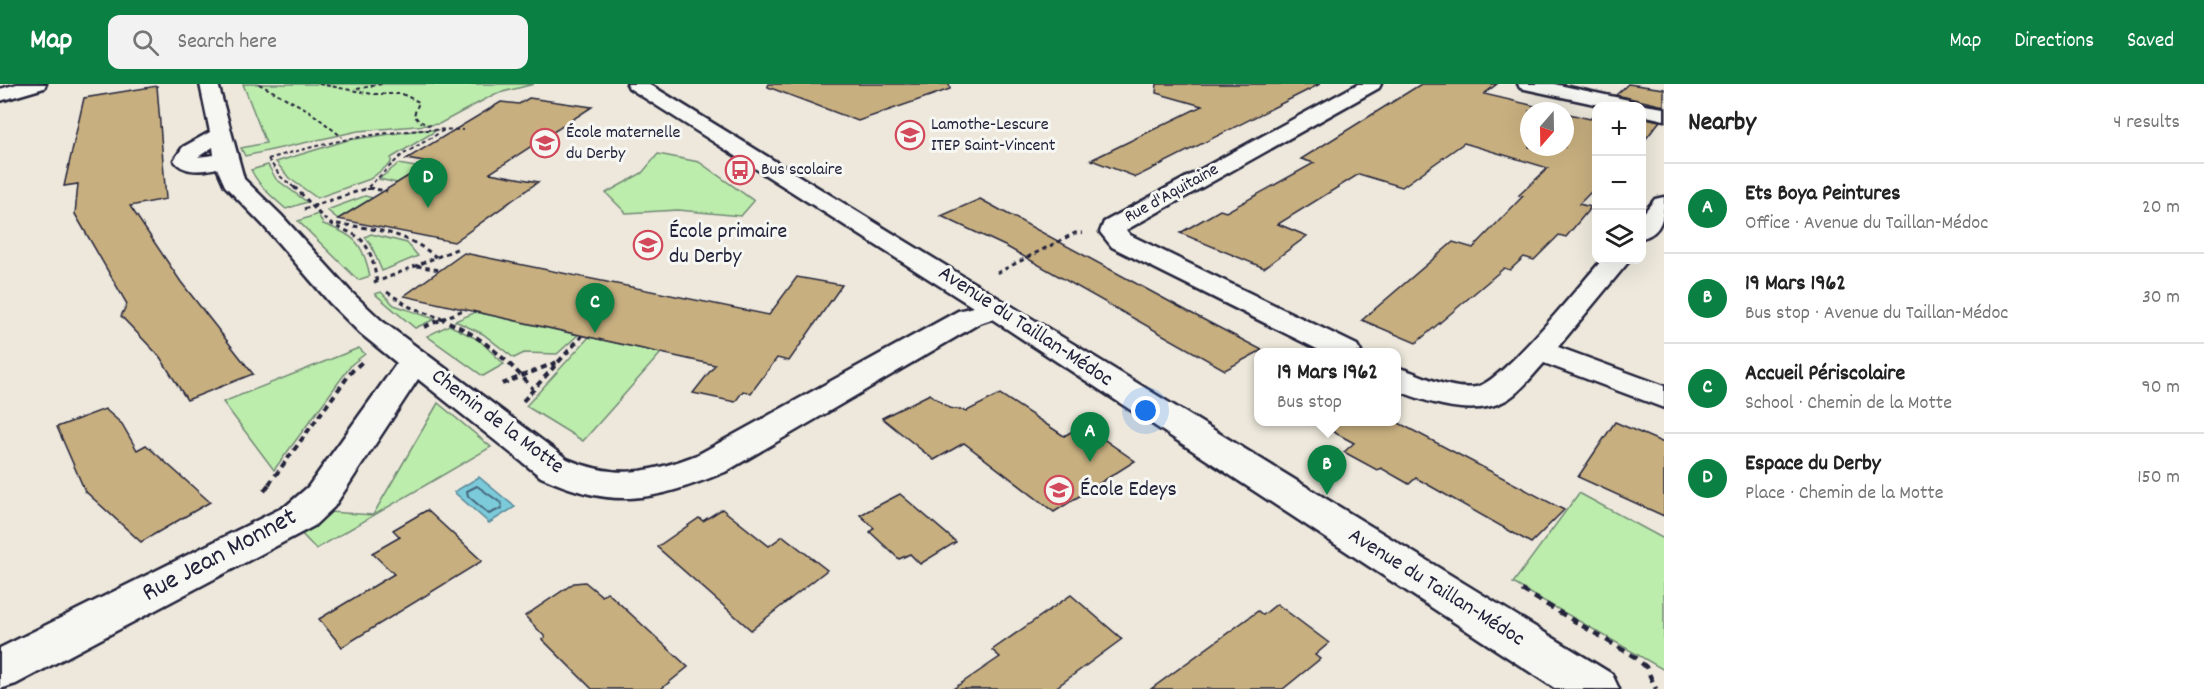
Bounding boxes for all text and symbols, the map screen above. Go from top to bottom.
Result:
search box [108,15,528,69]
text: Map [30,22,72,62]
icon: search [129,26,162,59]
text: Search here [177,27,277,58]
text: Map [1950,27,1981,57]
text: Directions [2014,27,2094,57]
text: Saved [2127,27,2174,57]
north arrow [1520,102,1574,156]
map controls [1592,102,1646,264]
button: + [1592,102,1646,156]
text: Nearby [1688,105,1756,142]
text: 4 results [2113,109,2180,137]
place label: Lamothe-Lescure ITEP Saint-Vincent [931,113,1056,159]
school or university icon: Lamothe-Lescure ITEP Saint-Vincent [894,119,926,151]
place label: École maternelle du Derby [566,121,681,167]
school or university icon: École maternelle du Derby [529,127,561,159]
bus stop icon: Bus scolaire [724,154,756,186]
button: − [1592,156,1646,210]
pin: D [408,158,448,208]
place label: Bus scolaire [761,158,843,183]
street label: Rue d'Aquitaine [1120,158,1224,230]
text: Ets Boya Peintures [1745,179,1900,210]
text: A [1702,194,1713,222]
text: 20 m [2142,194,2180,222]
button: layers [1592,210,1646,264]
text: Office · Avenue du Taillan-Médoc [1745,210,1988,238]
place label: École primaire du Derby [669,217,787,273]
school or university icon: École primaire du Derby [632,229,664,261]
street label: Avenue du Taillan-Médoc [931,259,1119,395]
text: 19 Mars 1962 [1745,269,1846,300]
pin: C [576,284,614,333]
text: B [1703,284,1712,312]
text: 30 m [2142,284,2180,312]
text: Bus stop · Avenue du Taillan-Médoc [1745,300,2008,328]
popup [1254,348,1401,426]
text: 19 Mars 1962 [1277,358,1378,389]
text: Accueil Périscolaire [1745,359,1905,390]
street label: Chemin de la Motte [424,362,570,482]
text: C [1703,374,1712,402]
text: 90 m [2142,374,2180,402]
text: Bus stop [1277,389,1342,417]
text: School · Chemin de la Motte [1745,390,1952,418]
your location [1131,396,1160,425]
pin: A [1070,412,1110,462]
pin: B [1308,446,1346,495]
text: Espace du Derby [1745,449,1881,480]
text: D [1702,464,1713,492]
text: 150 m [2137,464,2180,492]
school or university icon: École Edeys [1043,474,1075,506]
place label: École Edeys [1080,475,1177,506]
text: Place · Chemin de la Motte [1745,480,1944,508]
street label: Rue Jean Monnet [136,499,304,613]
street label: Avenue du Taillan-Médoc [1342,521,1530,655]

